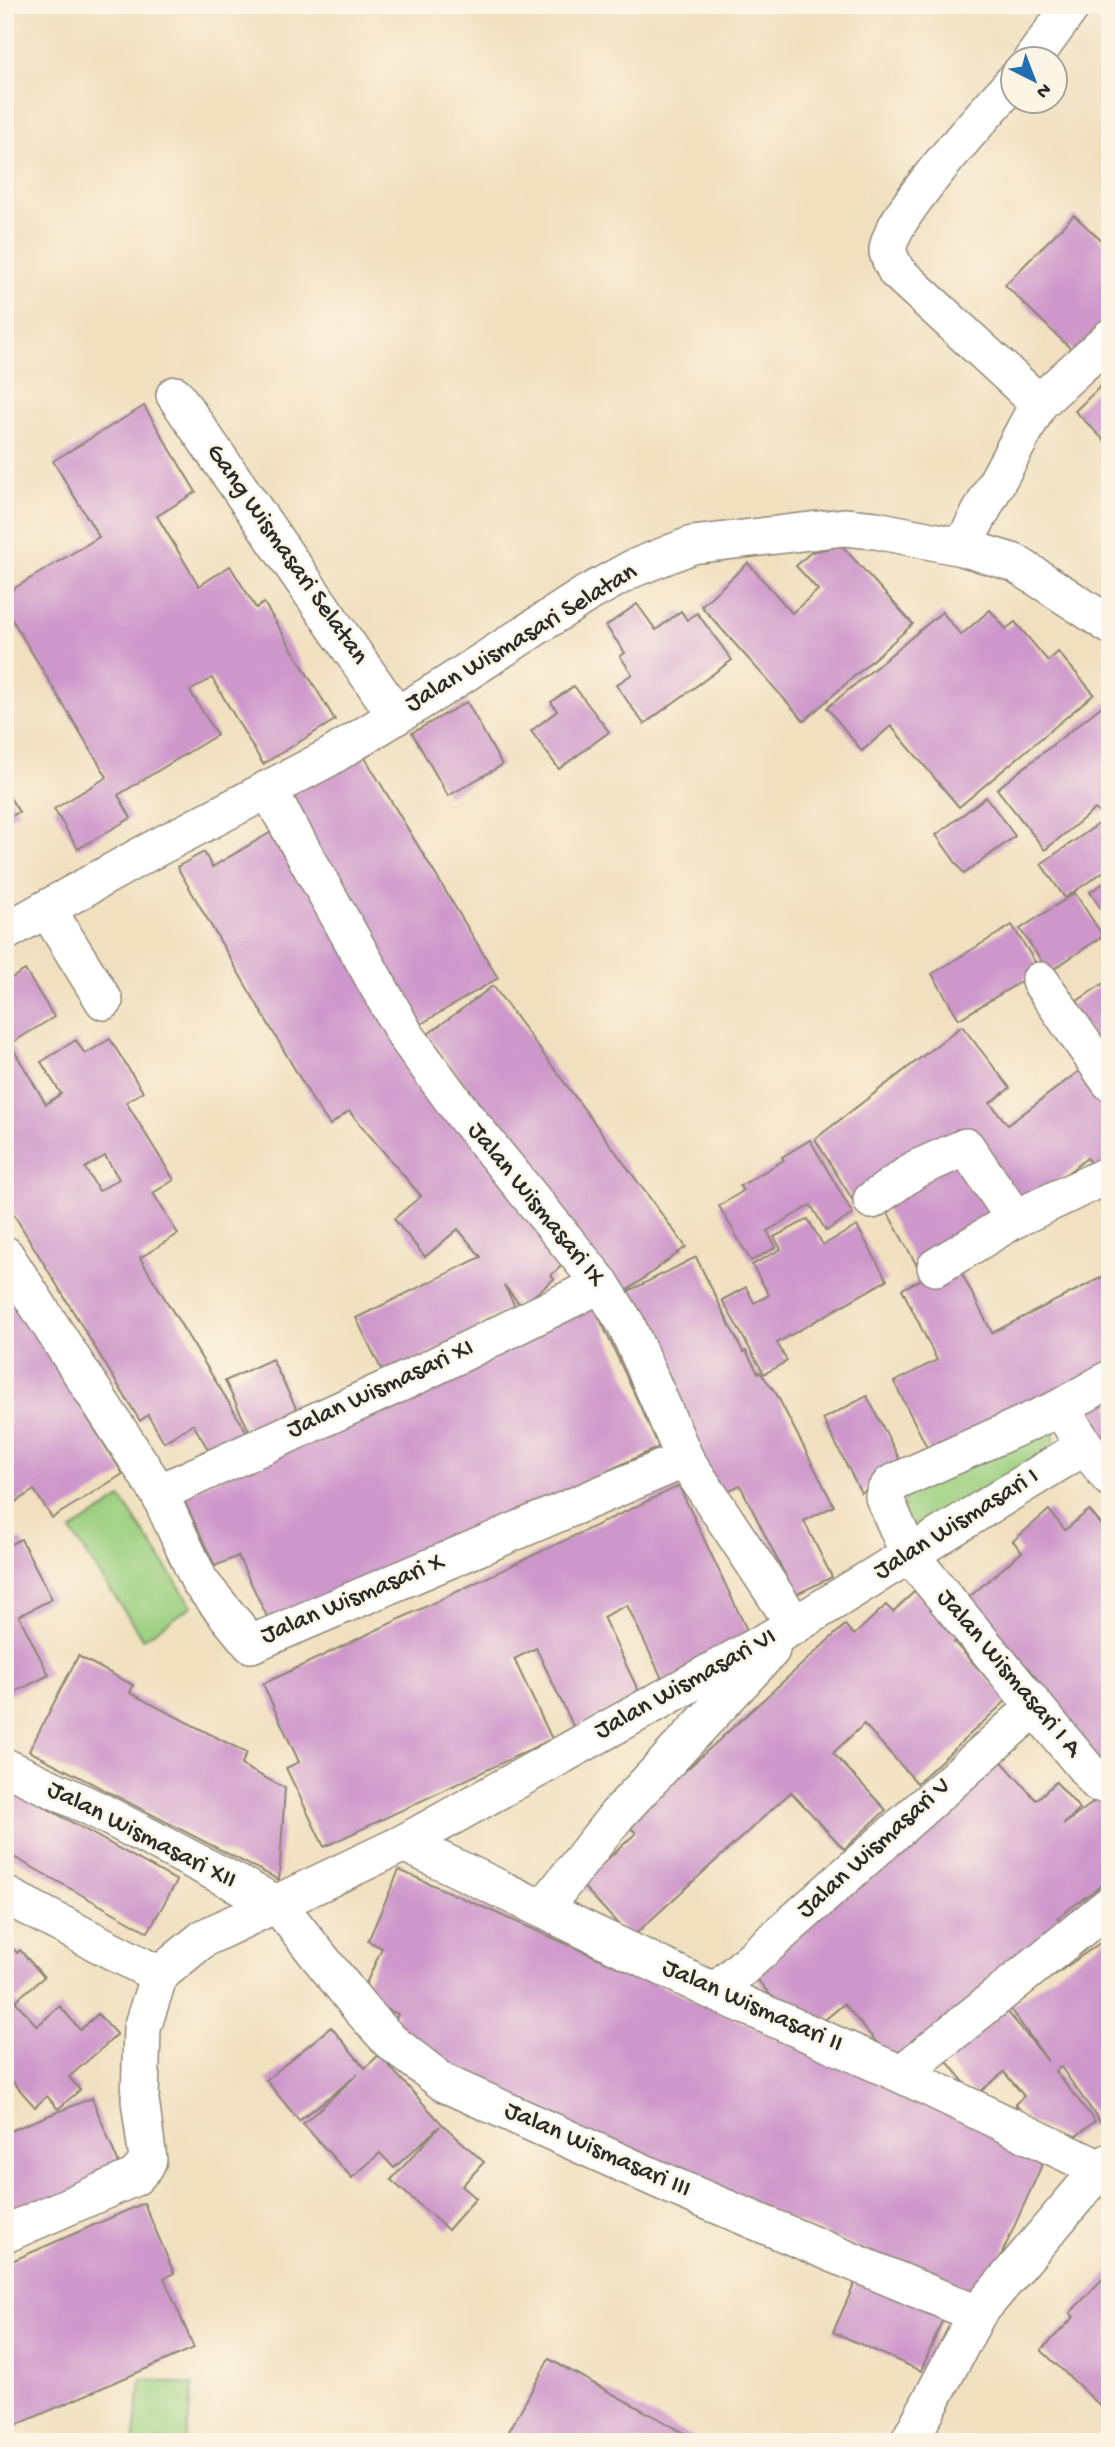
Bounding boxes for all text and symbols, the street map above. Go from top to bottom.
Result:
north arrow [1000,46,1070,116]
text: N [1031,77,1055,103]
street label: Gang Wismasari Selatan [198,439,374,672]
street label: Jalan Wismasari Selatan [400,557,644,721]
street label: Jalan Wismasari IX [459,1117,611,1294]
street label: Jalan Wismasari XI [283,1333,479,1447]
street label: Jalan Wismasari I [869,1462,1045,1588]
street label: Jalan Wismasari X [257,1547,450,1653]
street label: Jalan Wismasari I A [929,1584,1088,1766]
street label: Jalan Wismasari VI [590,1622,782,1748]
street label: Jalan Wismasari V [792,1772,958,1926]
street label: Jalan Wismasari XII [41,1775,241,1897]
street label: Jalan Wismasari II [657,1953,847,2061]
street label: Jalan Wismasari III [499,2096,695,2206]

